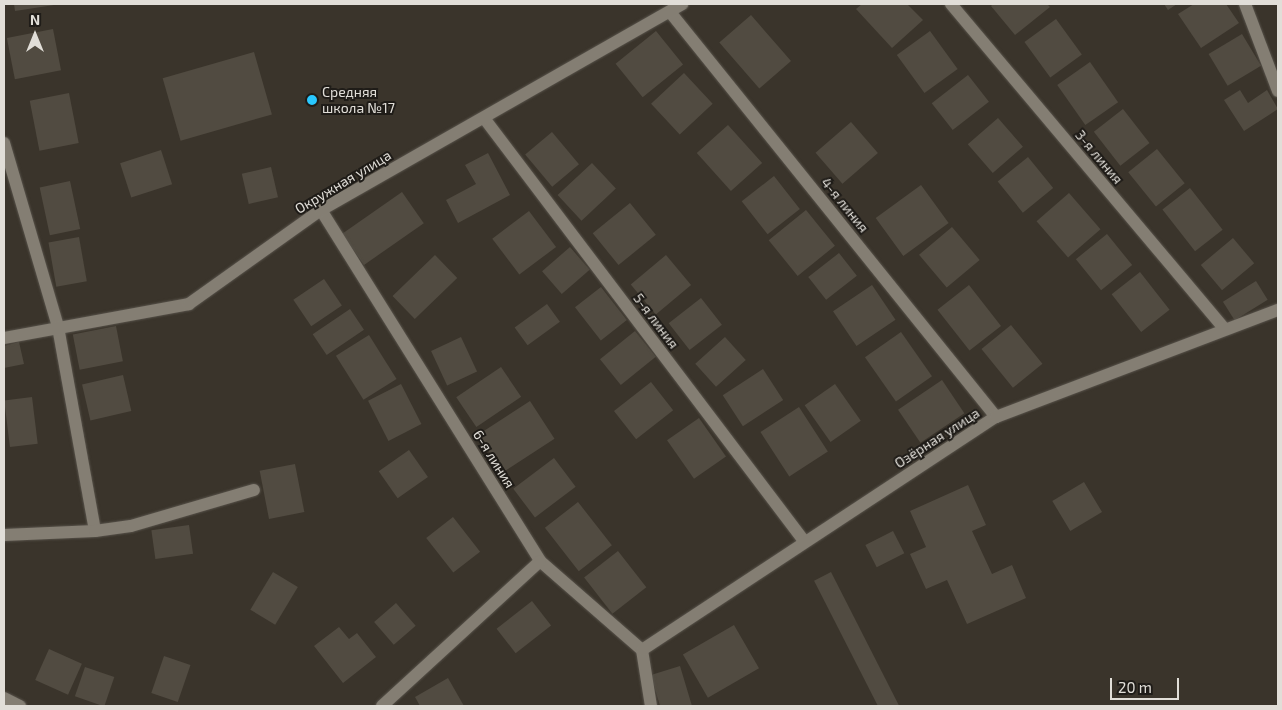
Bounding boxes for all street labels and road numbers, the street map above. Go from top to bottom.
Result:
street label: 3-я линия [1072,127,1126,187]
street label: Окружная улица [292,147,394,217]
street label: 4-я линия [818,174,872,236]
street label: 5-я линия [630,290,682,352]
street label: Озёрная улица [891,404,983,472]
street label: 6-я линия [470,427,518,491]

